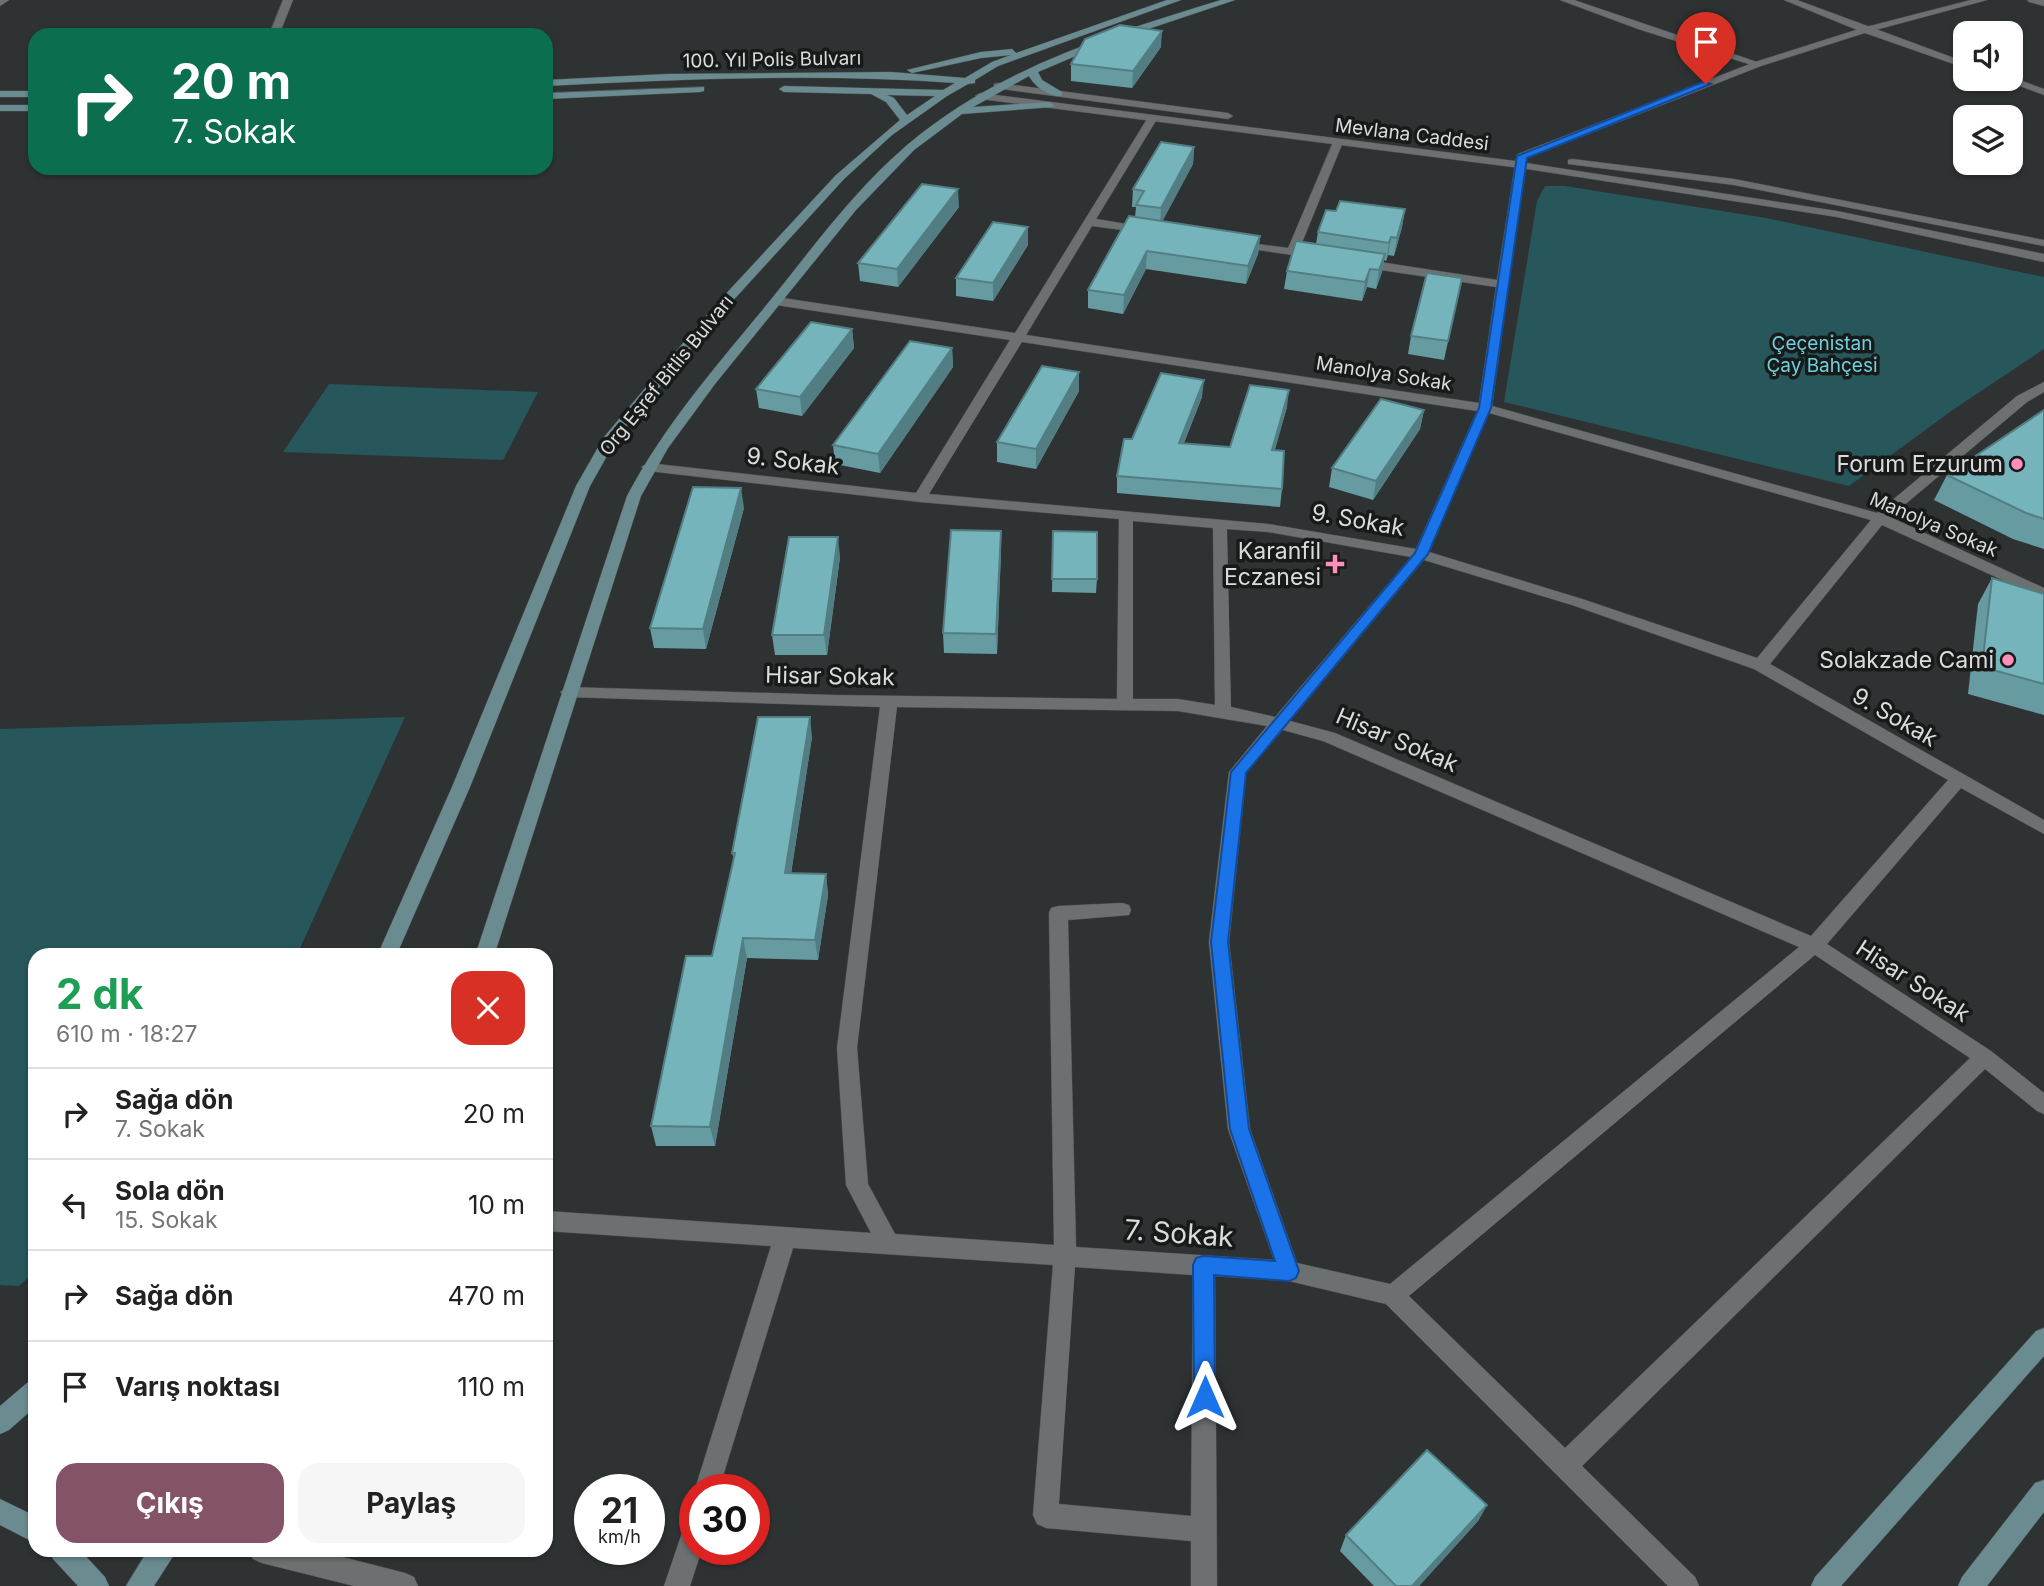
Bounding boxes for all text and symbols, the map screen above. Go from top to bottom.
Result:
pin [1676,12.0,1736,84]
map controls [1953,21,2023,175]
button: sound [1953,21,2023,91]
icon: arrive [1687,23,1725,61]
street label: 100. Yıl Polis Bulvarı [683,46,862,73]
text: 20 m [171,52,291,111]
icon: right [56,56,147,147]
button: layers [1953,105,2023,175]
text: 7. Sokak [171,112,296,151]
street label: Mevlana Caddesi [1334,114,1490,155]
street label: Org Eşref Bitlis Bulvarı [595,291,738,460]
park label: Çeçenistan Çay Bahçesi [1766,332,1878,377]
street label: Manolya Sokak [1315,351,1454,396]
street label: 9. Sokak [745,441,841,481]
place label: Forum Erzurum [1836,450,2003,478]
marker: Forum Erzurum [2009,456,2025,472]
street label: Manolya Sokak [1866,487,2002,562]
street label: 9. Sokak [1310,498,1407,542]
place label: Karanfil Eczanesi [1224,537,1321,591]
marker: Karanfil Eczanesi [1327,556,1343,572]
place label: Solakzade Cami [1819,646,1994,674]
marker: Solakzade Cami [2000,652,2016,668]
street label: Hisar Sokak [765,661,895,691]
street label: 9. Sokak [1848,682,1943,753]
street label: Hisar Sokak [1332,702,1462,778]
street label: Hisar Sokak [1851,934,1975,1028]
text: 2 dk [56,968,143,1019]
button: close [451,971,525,1045]
text: 610 m · 18:27 [56,1020,198,1048]
text: Sağa dön [115,1084,233,1115]
icon: right [56,1095,94,1133]
text: 20 m [463,1098,525,1129]
text: 7. Sokak [115,1115,205,1143]
text: Sola dön [115,1175,225,1206]
icon: left [56,1186,94,1224]
text: 10 m [468,1189,525,1220]
text: 15. Sokak [115,1206,218,1234]
street label: 7. Sokak [1123,1212,1235,1254]
icon: right [56,1277,94,1315]
text: Sağa dön [115,1280,233,1311]
text: 470 m [447,1280,525,1311]
position arrow [1168,1360,1242,1434]
icon: arrive [56,1368,94,1406]
text: Varış noktası [115,1371,280,1402]
text: 110 m [457,1371,525,1402]
button: Çıkış [56,1463,284,1543]
button: Paylaş [298,1463,525,1543]
speed limit sign: 30 [679,1474,770,1565]
text: 21 [601,1489,638,1531]
text: km/h [598,1526,641,1547]

